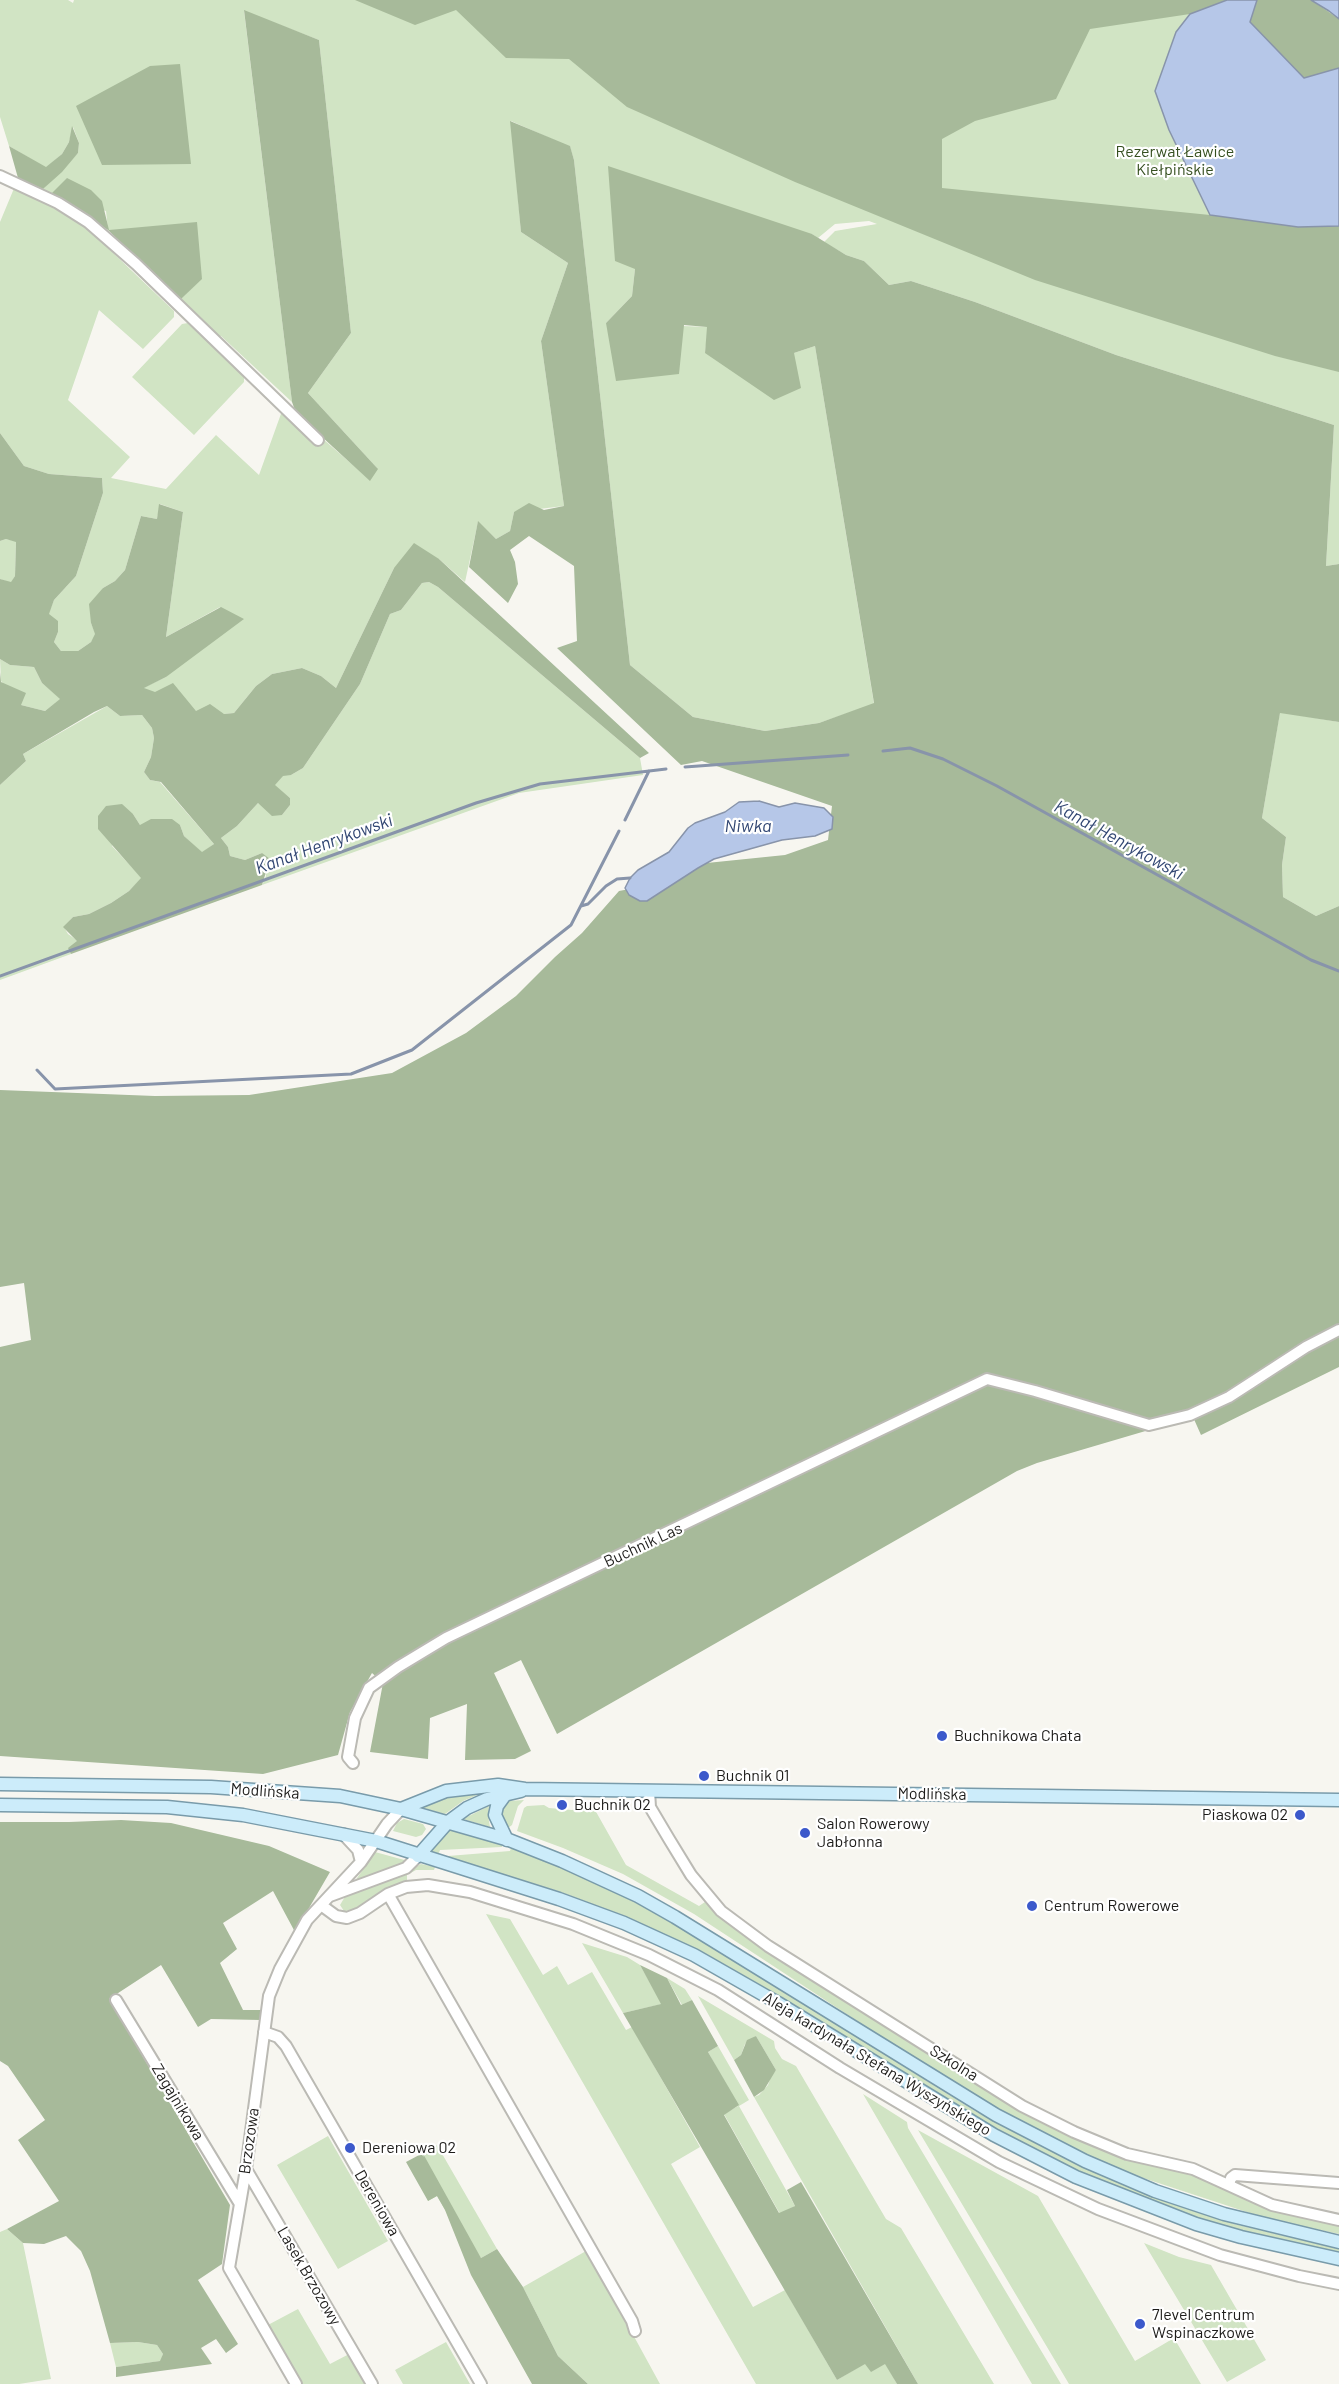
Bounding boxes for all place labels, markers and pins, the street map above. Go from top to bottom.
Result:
place label: Buchnikowa Chata [954,1726,1081,1746]
marker: Buchnikowa Chata [935,1729,949,1743]
place label: Buchnik 01 [716,1766,789,1786]
marker: Buchnik 01 [697,1769,711,1783]
place label: Buchnik 02 [574,1795,651,1815]
marker: Buchnik 02 [555,1798,569,1812]
place label: Piaskowa 02 [1202,1805,1288,1825]
marker: Piaskowa 02 [1293,1808,1307,1822]
place label: Salon Rowerowy Jabłonna [817,1814,930,1852]
marker: Salon Rowerowy Jabłonna [798,1826,812,1840]
place label: Centrum Rowerowe [1044,1896,1179,1916]
marker: Centrum Rowerowe [1025,1899,1039,1913]
place label: Dereniowa 02 [362,2138,456,2158]
marker: Dereniowa 02 [343,2141,357,2155]
place label: 7level Centrum Wspinaczkowe [1152,2305,1255,2343]
marker: 7level Centrum Wspinaczkowe [1133,2317,1147,2331]

